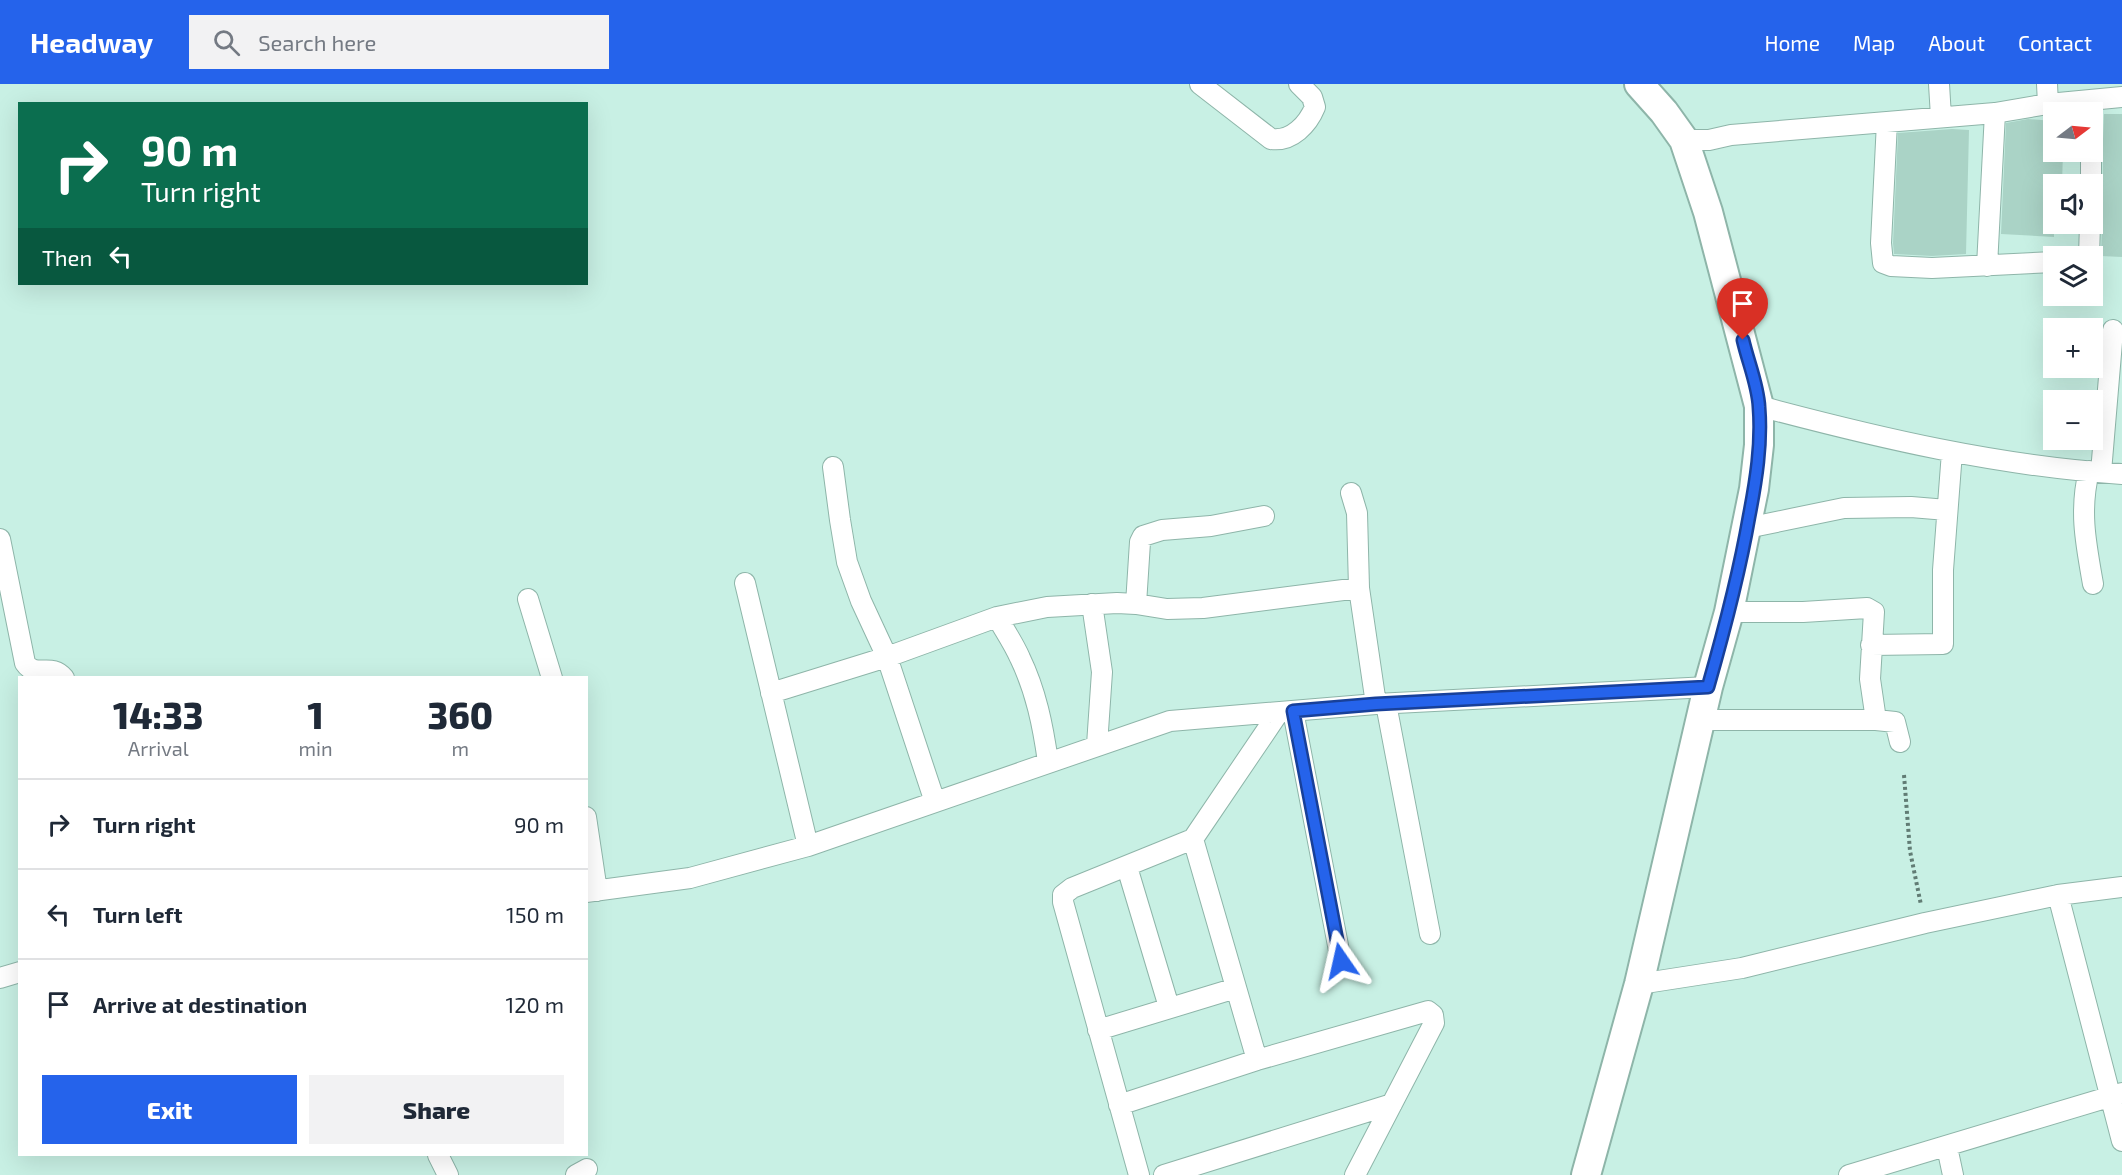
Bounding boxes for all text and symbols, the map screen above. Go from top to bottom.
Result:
search box [189,15,609,69]
text: Headway [30,25,153,59]
icon: search [210,26,243,59]
text: Search here [258,29,376,55]
text: Home [1764,30,1820,55]
text: Map [1853,30,1895,55]
text: About [1928,30,1985,55]
text: Contact [2018,30,2092,55]
north arrow [2043,102,2103,162]
map controls [2043,102,2103,450]
text: 90 m [141,124,238,174]
icon: right [42,126,120,204]
button: sound [2043,174,2103,234]
text: Turn right [141,175,261,207]
icon: left [104,240,137,273]
text: Then [42,244,92,270]
button: layers [2043,246,2103,306]
pin [1717,278,1768,340]
icon: arrive [1726,287,1759,320]
button: + [2043,318,2103,378]
button: − [2043,390,2103,450]
text: 14:33 [113,693,203,736]
text: 1 [307,693,324,736]
text: 360 [428,693,493,736]
text: Arrival [128,736,189,760]
text: min [298,736,333,760]
text: m [452,736,469,760]
icon: right [42,808,75,841]
text: Turn right [93,811,195,837]
text: 90 m [514,811,564,837]
icon: left [42,898,75,931]
text: Turn left [93,901,182,927]
text: 150 m [506,901,564,927]
position arrow [1309,929,1373,993]
icon: arrive [42,988,75,1021]
text: Arrive at destination [93,991,307,1017]
text: 120 m [505,991,564,1017]
button: Exit [42,1075,297,1144]
button: Share [309,1075,564,1144]

